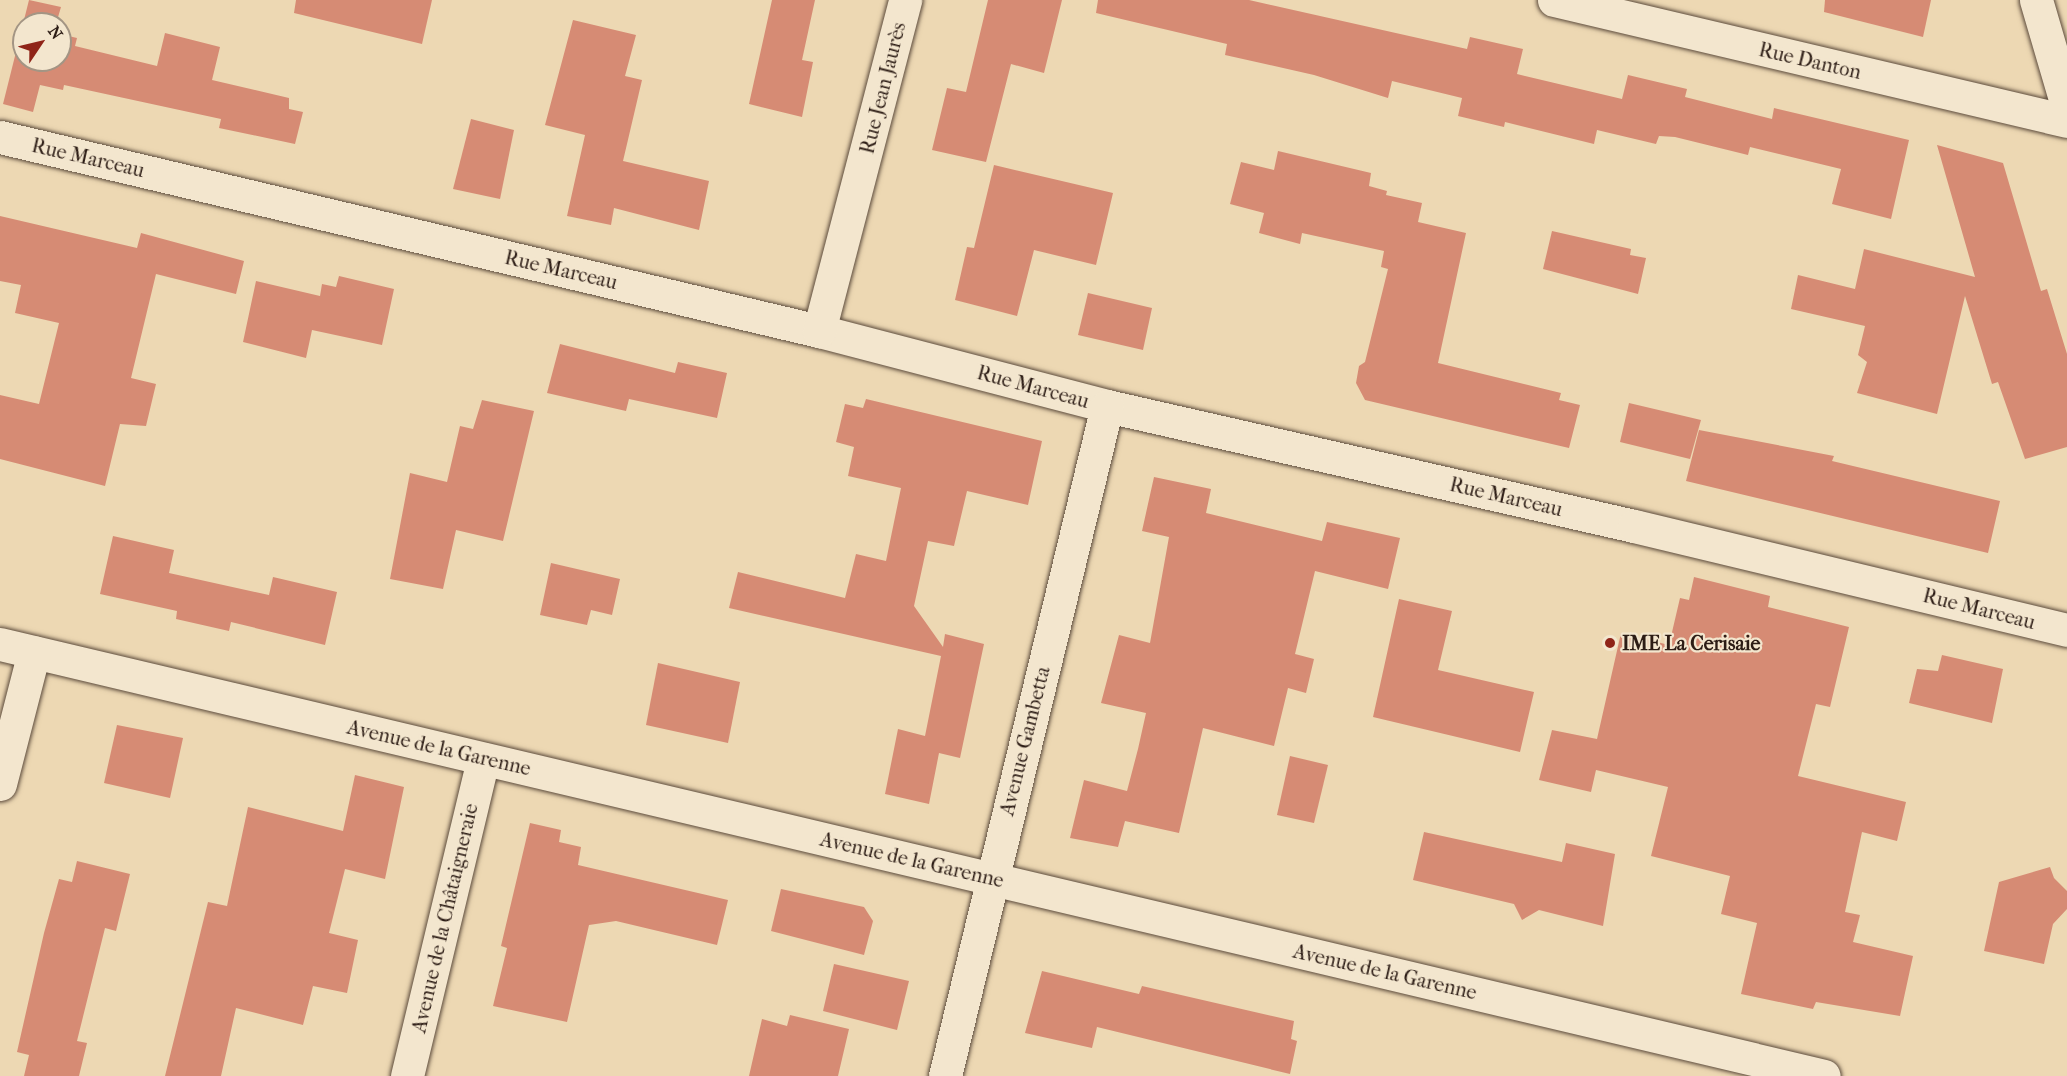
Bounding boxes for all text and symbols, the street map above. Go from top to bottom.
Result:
north arrow [12,12,72,72]
street label: Rue Jean Jaurès [855,20,911,156]
text: N [44,22,67,43]
street label: Rue Danton [1756,38,1864,84]
street label: Rue Marceau [29,133,147,183]
street label: Rue Marceau [502,245,620,295]
street label: Rue Marceau [974,361,1092,413]
street label: Rue Marceau [1447,472,1565,522]
street label: Rue Marceau [1920,583,2038,635]
place label: IME La Cerisaie [1622,631,1760,655]
marker: IME La Cerisaie [1603,636,1617,650]
street label: Avenue Gambetta [995,664,1055,818]
street label: Avenue de la Garenne [345,715,533,781]
street label: Avenue de la Châtaigneraie [407,801,483,1035]
street label: Avenue de la Garenne [818,827,1006,893]
street label: Avenue de la Garenne [1291,939,1479,1005]

